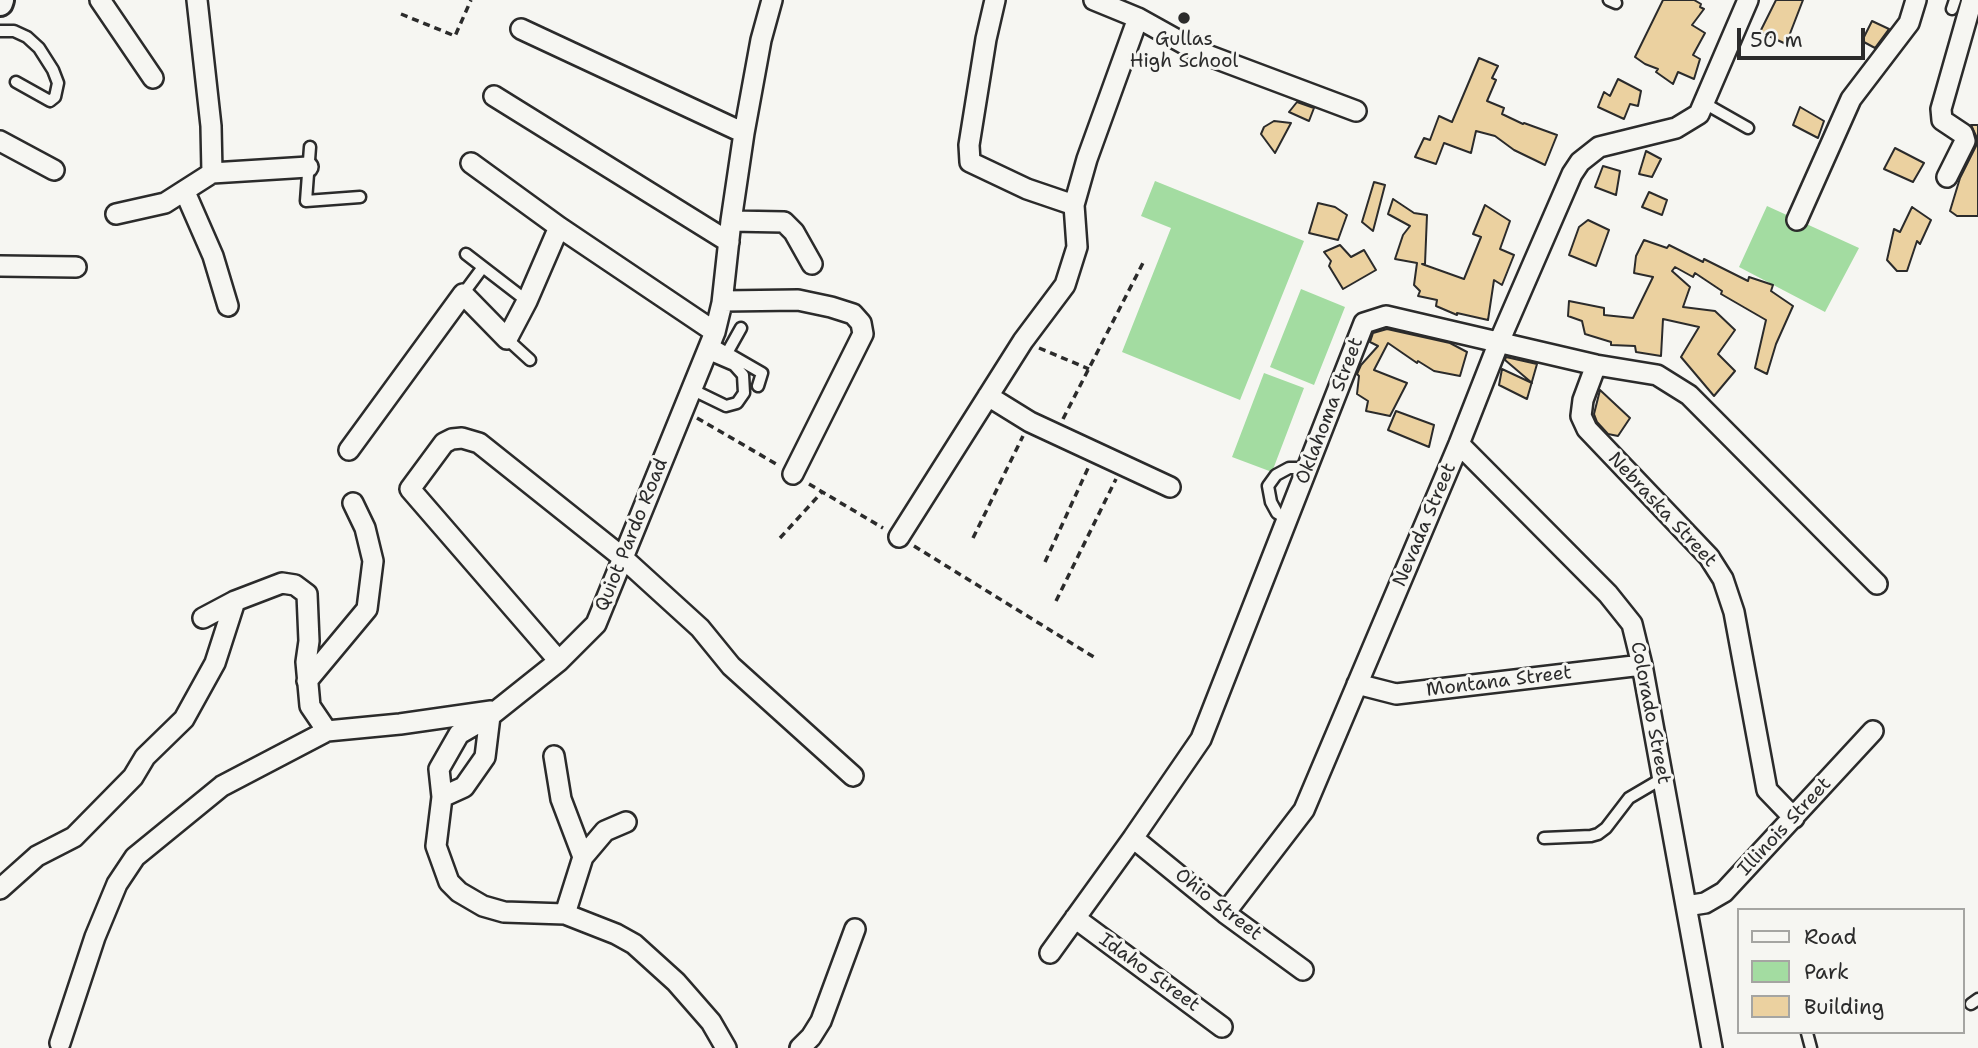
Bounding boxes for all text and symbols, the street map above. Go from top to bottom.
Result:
marker: Gullas High School [1176,10,1192,26]
scale bar [1740,14,1868,58]
text: 50 m [1750,26,1803,54]
place label: Gullas High School [1130,29,1238,73]
street label: Oklahoma Street [1292,334,1368,488]
street label: Nebraska Street [1603,448,1721,572]
street label: Quiot Pardo Road [591,455,673,615]
street label: Nevada Street [1389,460,1461,590]
street label: Colorado Street [1625,640,1675,786]
street label: Montana Street [1425,662,1573,702]
street label: Illinois Street [1734,773,1836,881]
street label: Ohio Street [1170,864,1266,946]
legend [1736,908,1964,1034]
text: Road [1804,923,1857,951]
street label: Idaho Street [1094,929,1204,1017]
text: Park [1804,958,1849,986]
text: Building [1804,993,1884,1021]

